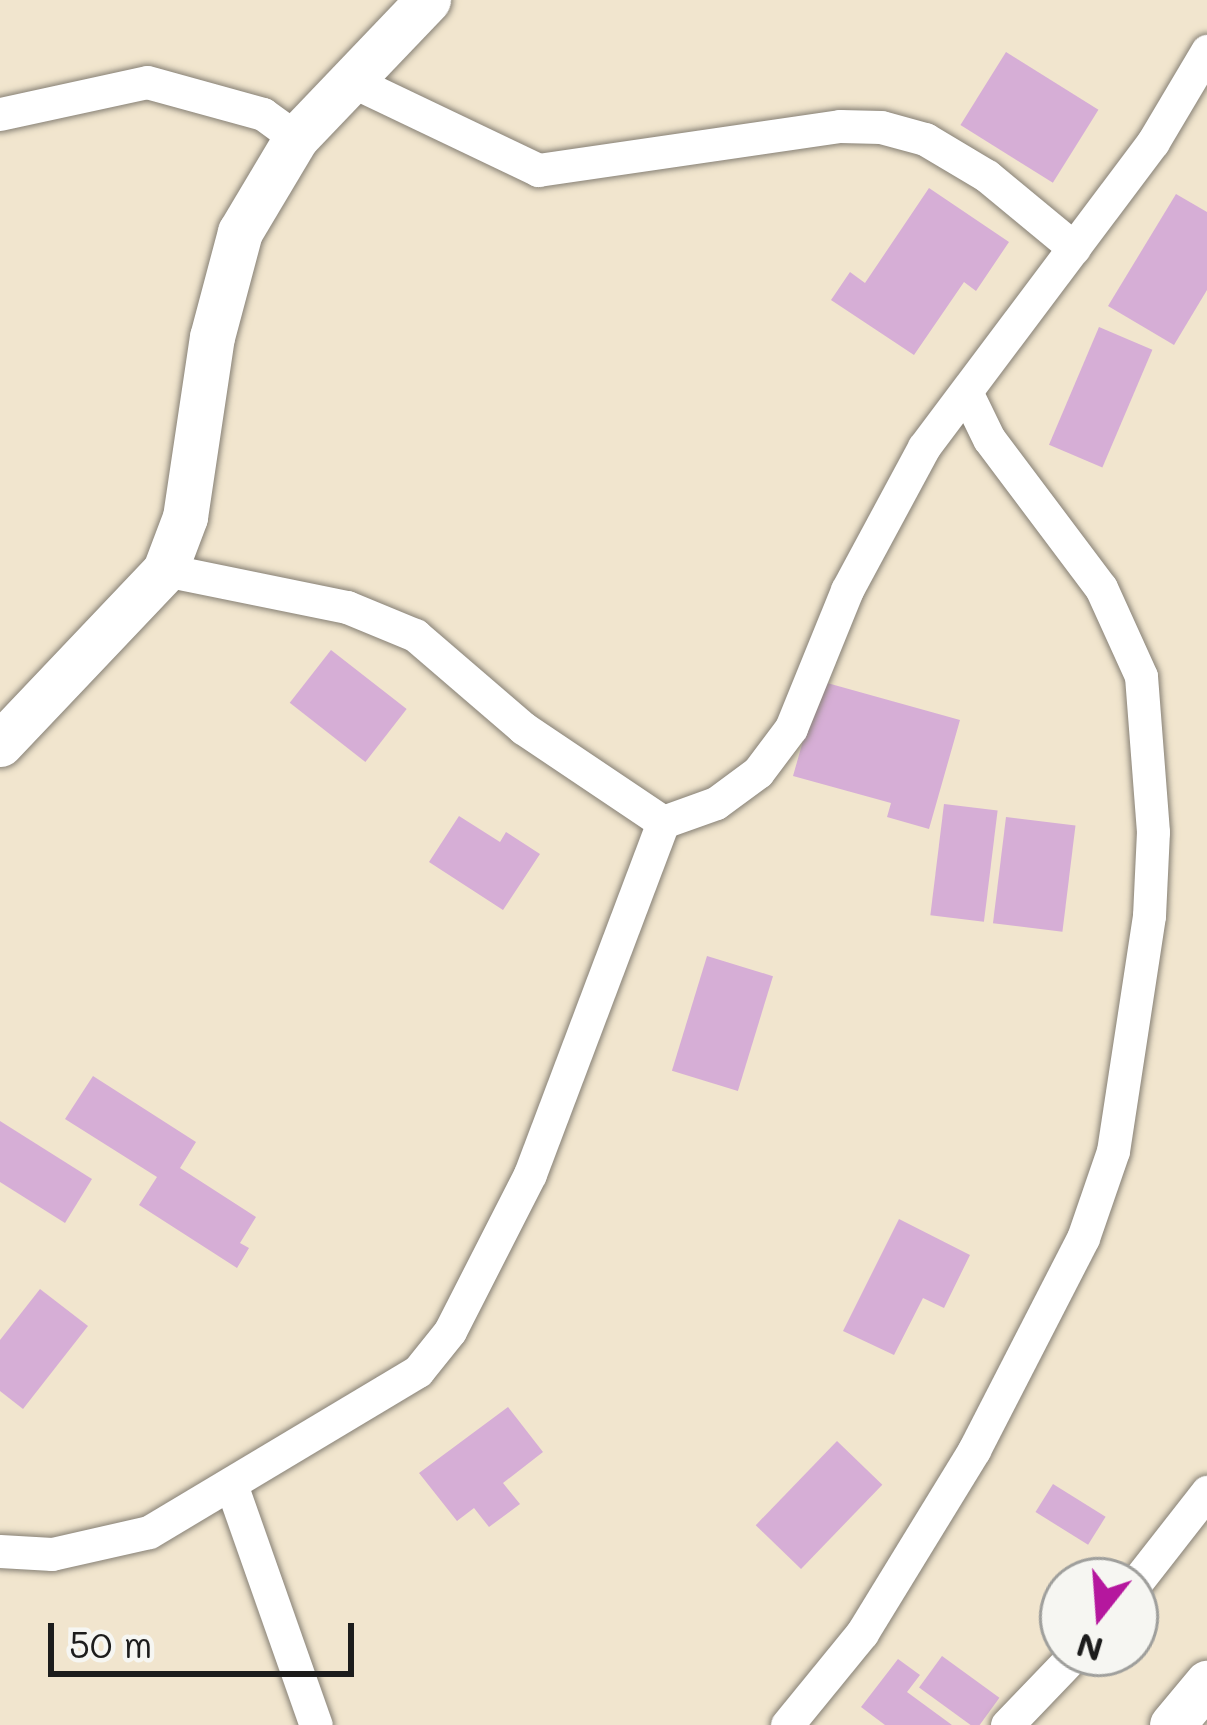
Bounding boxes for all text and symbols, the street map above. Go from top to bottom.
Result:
north arrow [1039,1557,1159,1677]
scale bar [54,1599,360,1673]
text: 50 m [69,1620,152,1667]
text: N [1071,1625,1107,1673]

